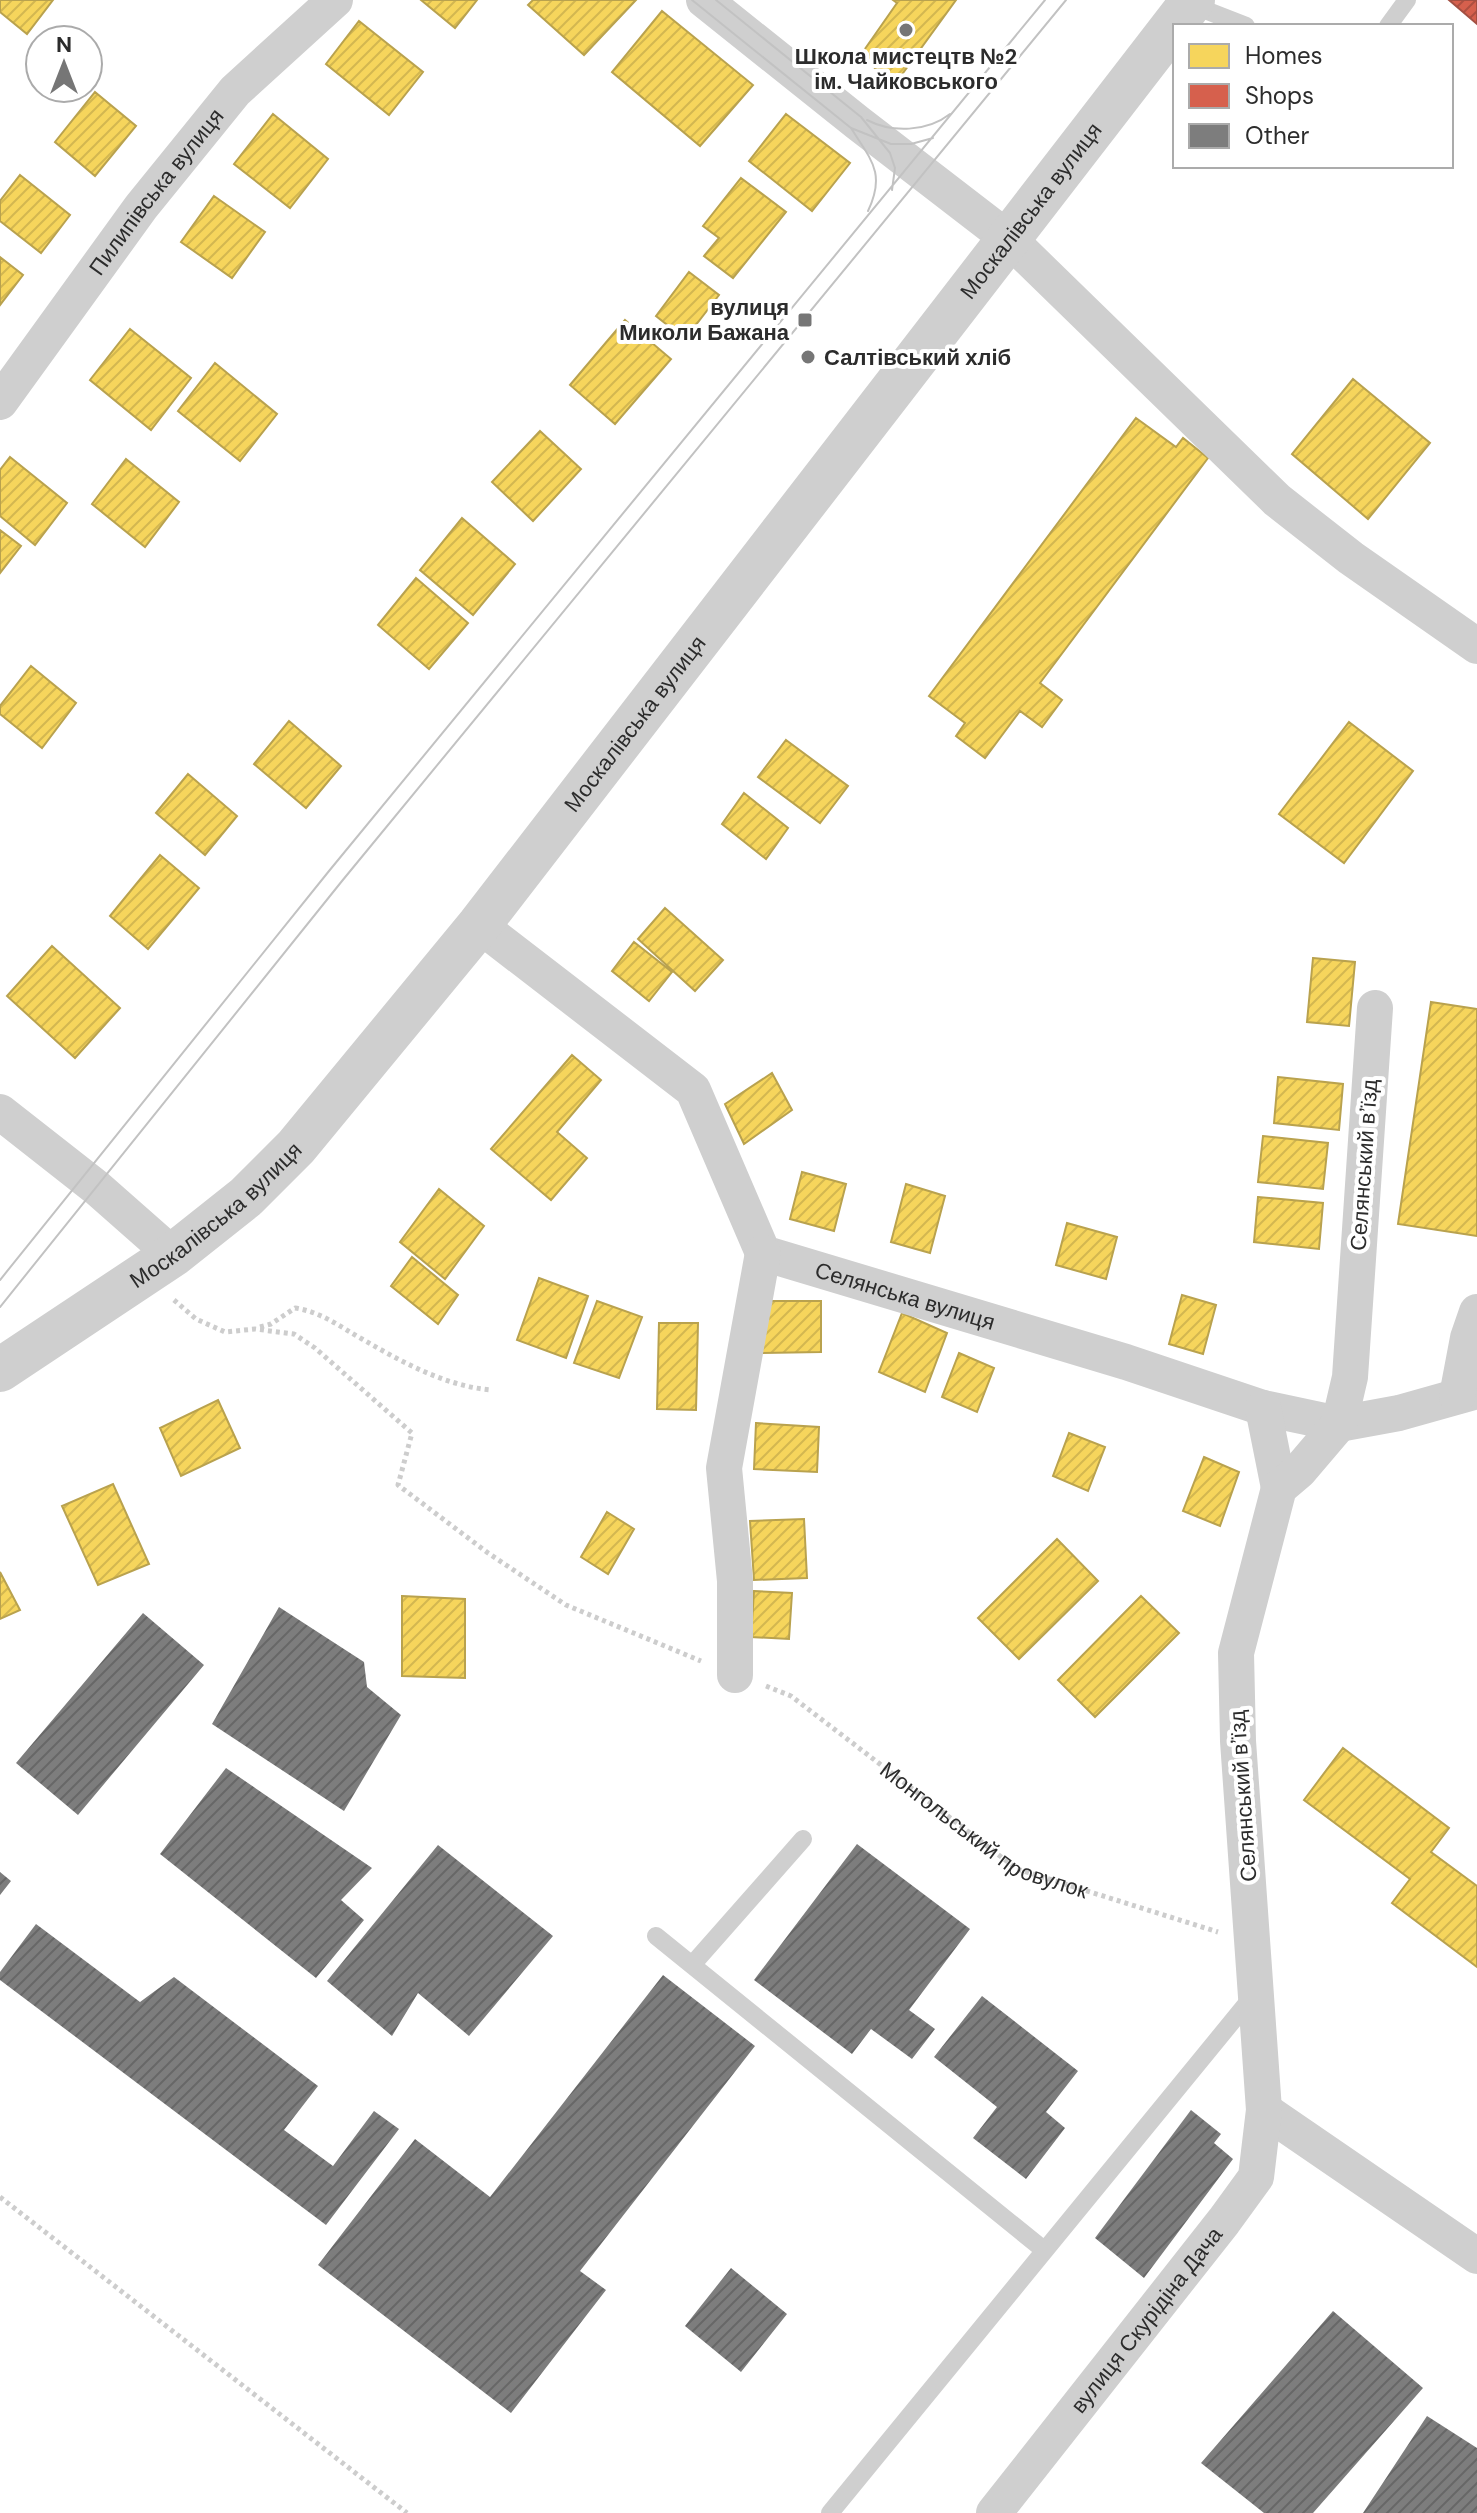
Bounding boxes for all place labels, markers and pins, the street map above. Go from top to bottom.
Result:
marker: Школа мистецтв №2 ім. Чайковського [897,21,915,39]
place label: Школа мистецтв №2 ім. Чайковського [795,42,1017,96]
place label: вулиця Миколи Бажана [619,293,790,347]
marker: вулиця Миколи Бажана [796,311,814,329]
place label: Салтівський хліб [824,343,1011,372]
marker: Салтівський хліб [799,348,817,366]

